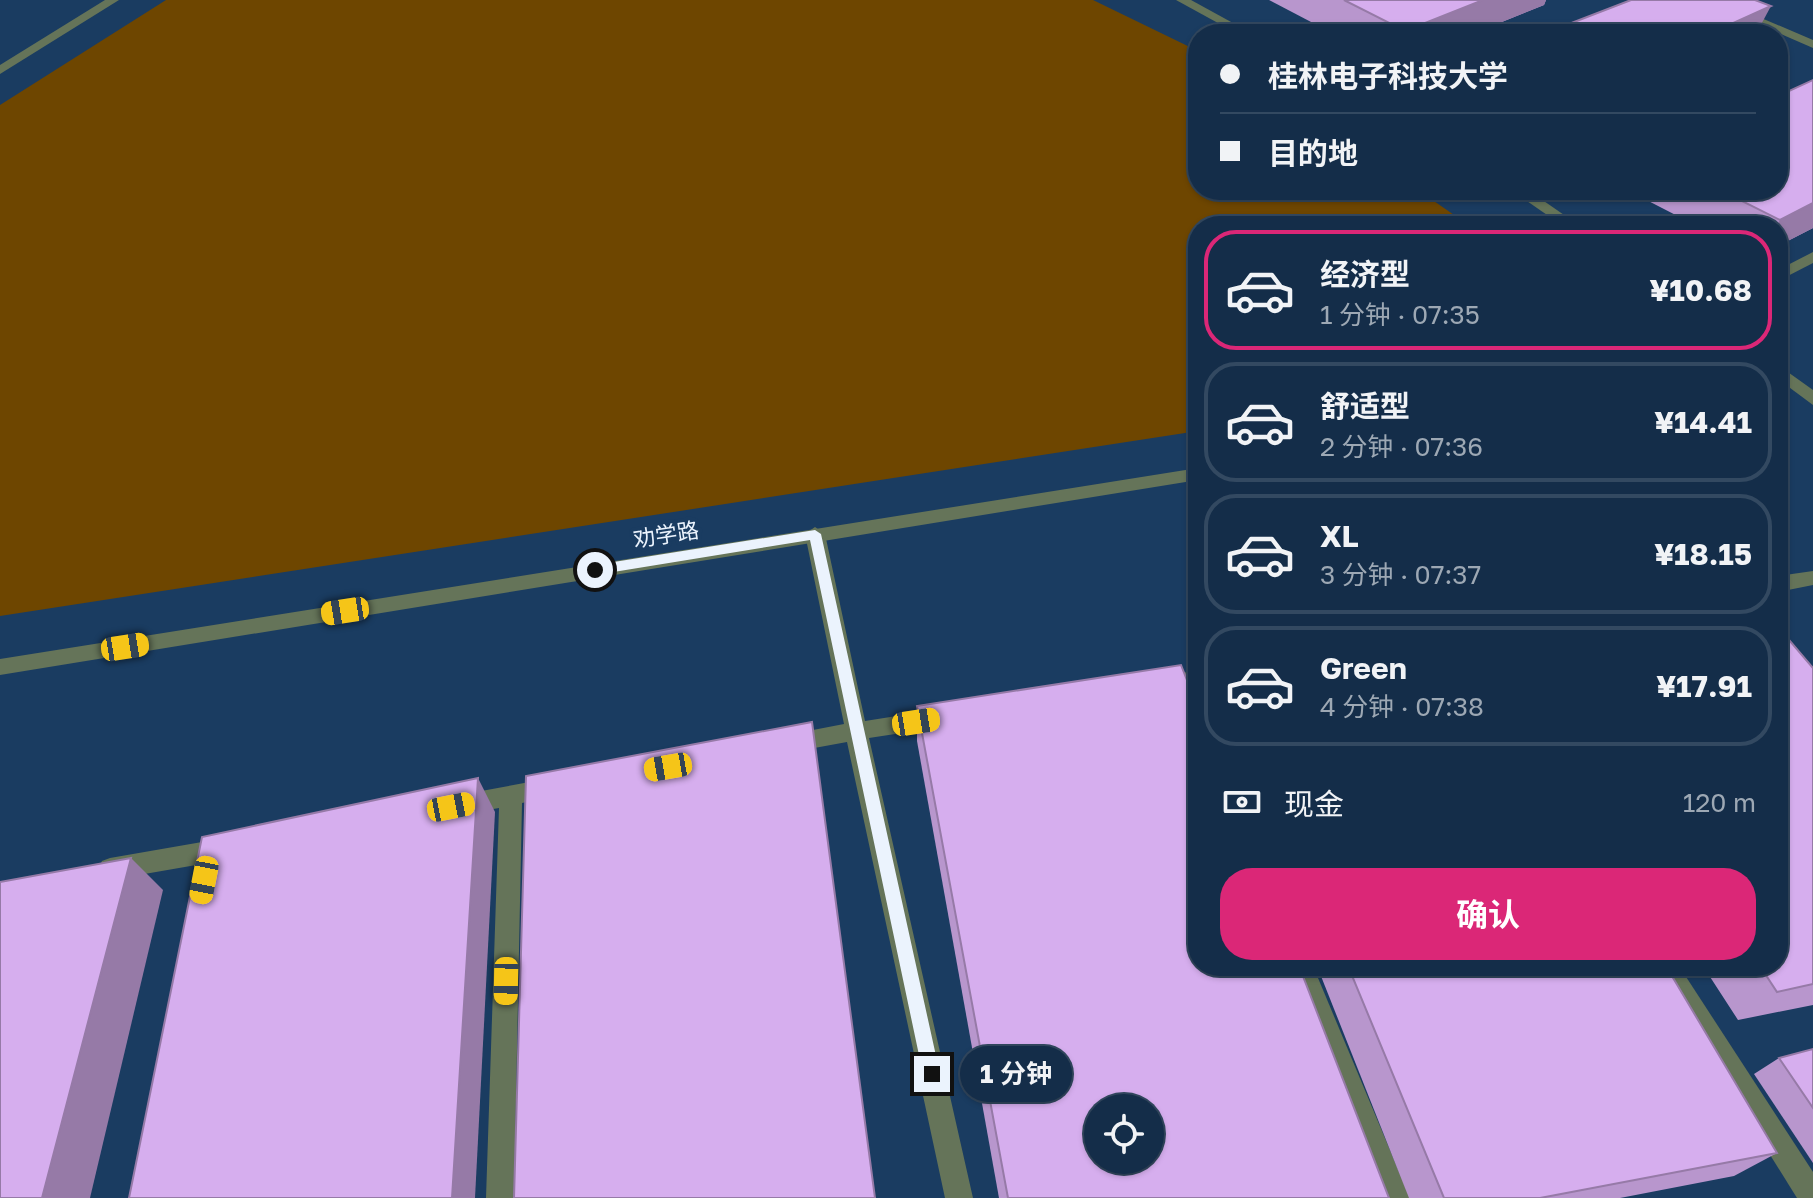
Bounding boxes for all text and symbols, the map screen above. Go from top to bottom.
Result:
text: 桂林电子科技大学 [1268,58,1508,94]
text: 目的地 [1268,135,1358,171]
icon: car [1224,254,1296,326]
text: 经济型 [1320,256,1410,292]
text: ¥10.68 [1649,272,1752,308]
text: 1 分钟 · 07:35 [1320,299,1480,330]
icon: car [1224,386,1296,458]
text: 舒适型 [1320,388,1410,424]
text: ¥14.41 [1654,404,1752,440]
text: 2 分钟 · 07:36 [1320,431,1483,462]
street label: 劝学路 [631,516,701,552]
icon: car [1224,518,1296,590]
text: XL [1320,518,1359,554]
text: ¥18.15 [1654,536,1752,572]
route start [577,552,613,588]
text: 3 分钟 · 07:37 [1320,559,1481,590]
car [319,595,371,627]
car [99,631,151,663]
icon: car [1224,650,1296,722]
text: Green [1320,650,1407,686]
text: ¥17.91 [1656,668,1752,704]
text: 4 分钟 · 07:38 [1320,691,1484,722]
car [890,706,942,738]
car [642,751,694,783]
icon: cash [1220,780,1264,824]
text: 现金 [1284,786,1344,822]
text: 120 m [1683,787,1756,818]
car [425,791,477,823]
car [188,854,220,906]
button: 确认 [1220,868,1756,960]
car [494,957,518,1005]
callout: 1 分钟 [960,1046,1072,1102]
route end [914,1056,950,1092]
text: 1 分钟 [980,1058,1052,1089]
map controls [1084,1094,1164,1174]
button: locate [1084,1094,1164,1174]

